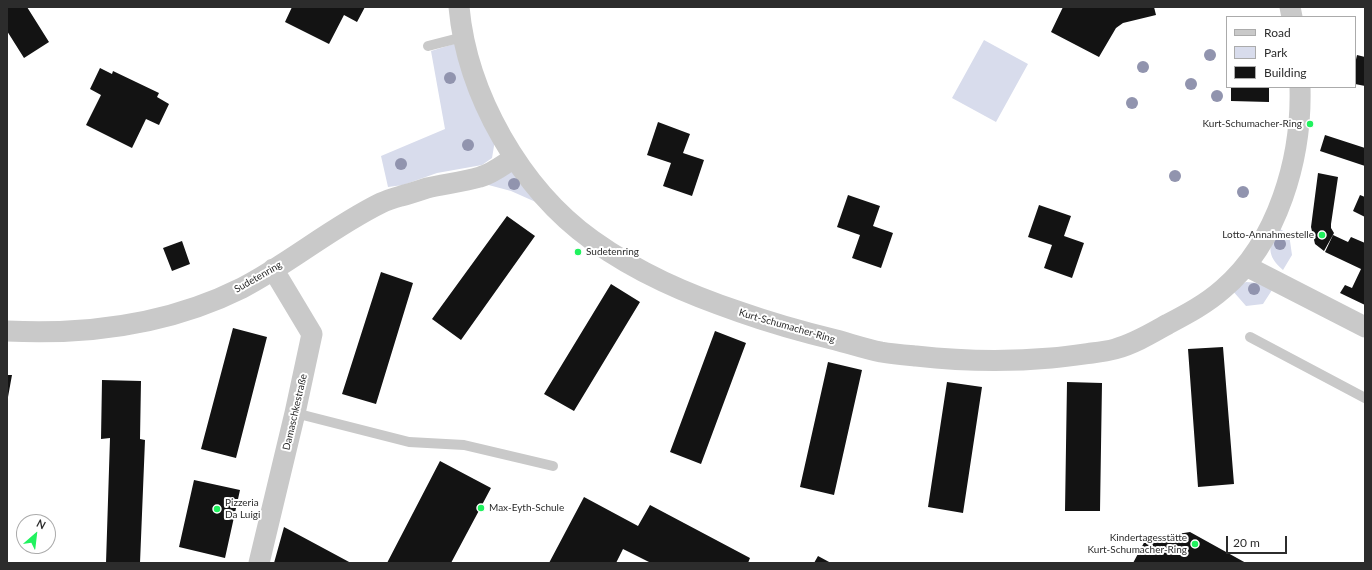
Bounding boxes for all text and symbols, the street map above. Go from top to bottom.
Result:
legend [1226,16,1356,88]
text: Road [1264,25,1291,40]
text: Park [1264,45,1287,60]
text: Building [1264,65,1307,80]
place label: Kurt-Schumacher-Ring [1202,118,1302,130]
marker: Kurt-Schumacher-Ring [1305,119,1315,129]
place label: Lotto-Annahmestelle [1222,229,1314,241]
marker: Lotto-Annahmestelle [1317,230,1327,240]
place label: Sudetenring [586,246,639,258]
marker: Sudetenring [573,247,583,257]
street label: Sudetenring [232,259,284,295]
street label: Kurt-Schumacher-Ring [737,307,837,345]
street label: Damaschkestraße [280,373,310,451]
place label: Pizzeria Da Luigi [225,497,260,520]
place label: Max-Eyth-Schule [489,502,564,514]
marker: Max-Eyth-Schule [476,503,486,513]
marker: Pizzeria Da Luigi [212,504,222,514]
north arrow [16,514,56,554]
text: N [35,516,48,532]
scale bar [1228,528,1289,554]
place label: Kindertagesstätte Kurt-Schumacher-Ring [1087,532,1187,556]
text: 20 m [1233,535,1260,550]
marker: Kindertagesstätte Kurt-Schumacher-Ring [1190,539,1200,549]

